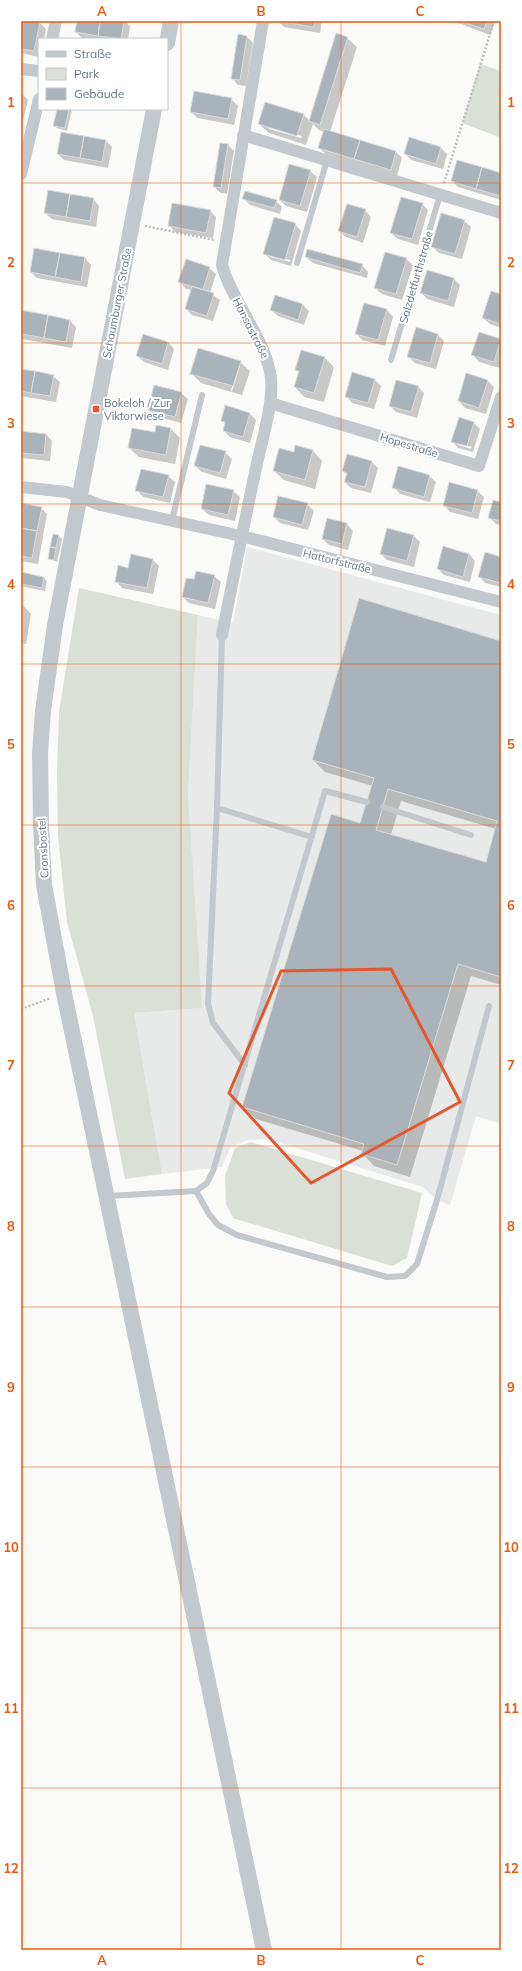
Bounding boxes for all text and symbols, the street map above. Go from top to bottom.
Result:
text: A [97,3,107,19]
text: B [257,3,266,19]
text: C [416,3,425,19]
legend [38,38,168,110]
text: Straße [74,46,111,61]
text: Park [74,66,100,81]
text: Gebäude [74,86,124,101]
text: 1 [7,94,15,110]
text: 1 [507,94,515,110]
street label: Salzdetfurthstraße [396,229,436,325]
street label: Schaumburger Straße [99,247,135,359]
text: 2 [7,254,15,270]
text: 2 [507,254,515,270]
street label: Hansastraße [230,295,272,361]
place label: Bokeloh / Zur Viktorwiese [104,396,170,423]
marker: Bokeloh / Zur Viktorwiese [91,404,101,414]
text: 3 [7,415,15,431]
text: 3 [507,415,515,431]
street label: Hopestraße [378,430,440,460]
street label: Hattorfstraße [302,546,372,576]
text: 4 [7,576,15,592]
text: 4 [507,576,515,592]
text: 5 [7,736,15,752]
text: 5 [507,736,515,752]
street label: Cronsbostel [34,818,52,878]
text: 6 [7,897,15,913]
text: 6 [507,897,515,913]
text: 7 [7,1057,15,1073]
text: 7 [507,1057,515,1073]
text: 8 [7,1218,15,1234]
text: 8 [507,1218,515,1234]
text: 9 [7,1379,15,1395]
text: 9 [507,1379,515,1395]
text: 10 [3,1539,19,1555]
text: 10 [503,1539,519,1555]
text: 11 [3,1700,19,1716]
text: 11 [503,1700,519,1716]
text: 12 [3,1860,19,1876]
text: 12 [503,1860,519,1876]
text: A [97,1952,107,1968]
text: B [257,1952,266,1968]
text: C [416,1952,425,1968]

